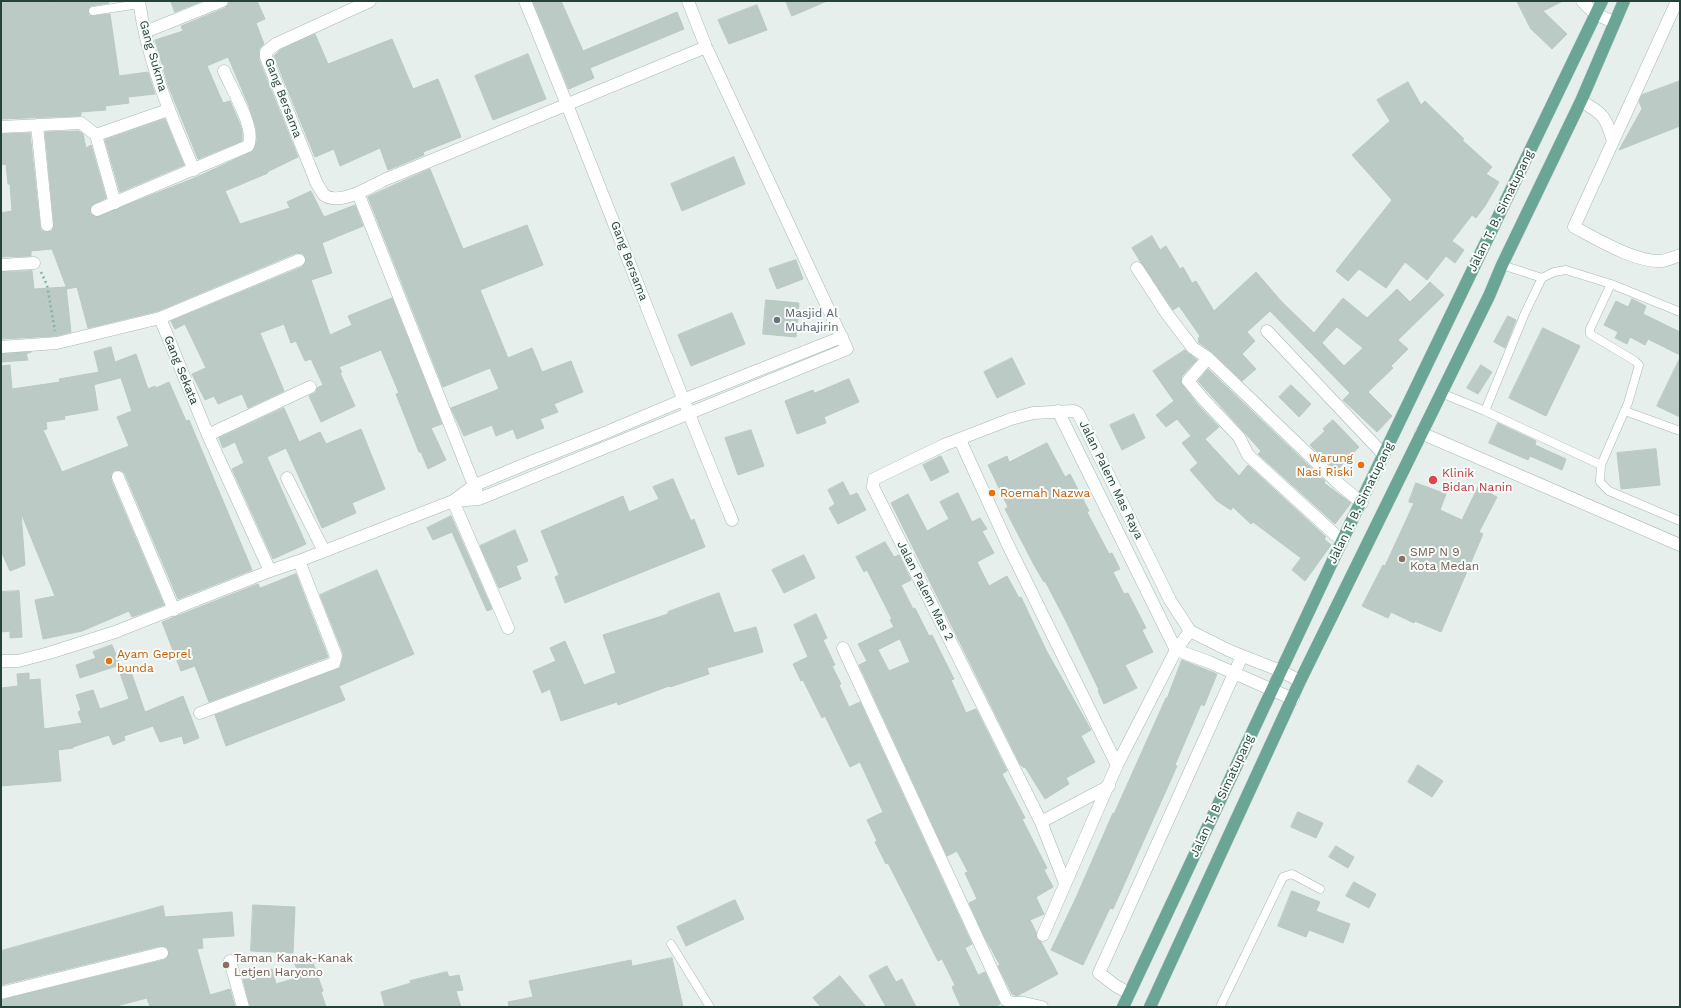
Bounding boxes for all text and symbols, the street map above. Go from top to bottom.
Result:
street label: Gang Sukma [136,19,170,93]
street label: Gang Bersama [261,56,305,140]
street label: Jalan T. B. Simatupang [1465,148,1537,274]
street label: Gang Bersama [607,219,651,303]
place label: Masjid Al Muhajirin [785,306,839,334]
marker: Masjid Al Muhajirin [772,315,782,325]
street label: Gang Sekata [161,333,201,407]
street label: Jalan Palem Mas Raya [1076,418,1146,542]
street label: Jalan T. B. Simatupang [1325,440,1397,566]
place label: Warung Nasi Riski [1296,451,1353,479]
marker: Warung Nasi Riski [1356,460,1366,470]
place label: Klinik Bidan Nanin [1442,466,1512,494]
marker: Klinik Bidan Nanin [1427,474,1439,486]
place label: Roemah Nazwa [1000,486,1090,500]
marker: Roemah Nazwa [987,488,997,498]
street label: Jalan Palem Mas 2 [894,539,956,643]
place label: SMP N 9 Kota Medan [1410,545,1479,573]
marker: SMP N 9 Kota Medan [1397,554,1407,564]
place label: Ayam Geprel bunda [117,647,191,675]
marker: Ayam Geprel bunda [104,656,114,666]
street label: Jalan T. B. Simatupang [1187,733,1257,859]
place label: Taman Kanak-Kanak Letjen Haryono [234,951,353,979]
marker: Taman Kanak-Kanak Letjen Haryono [221,960,231,970]

